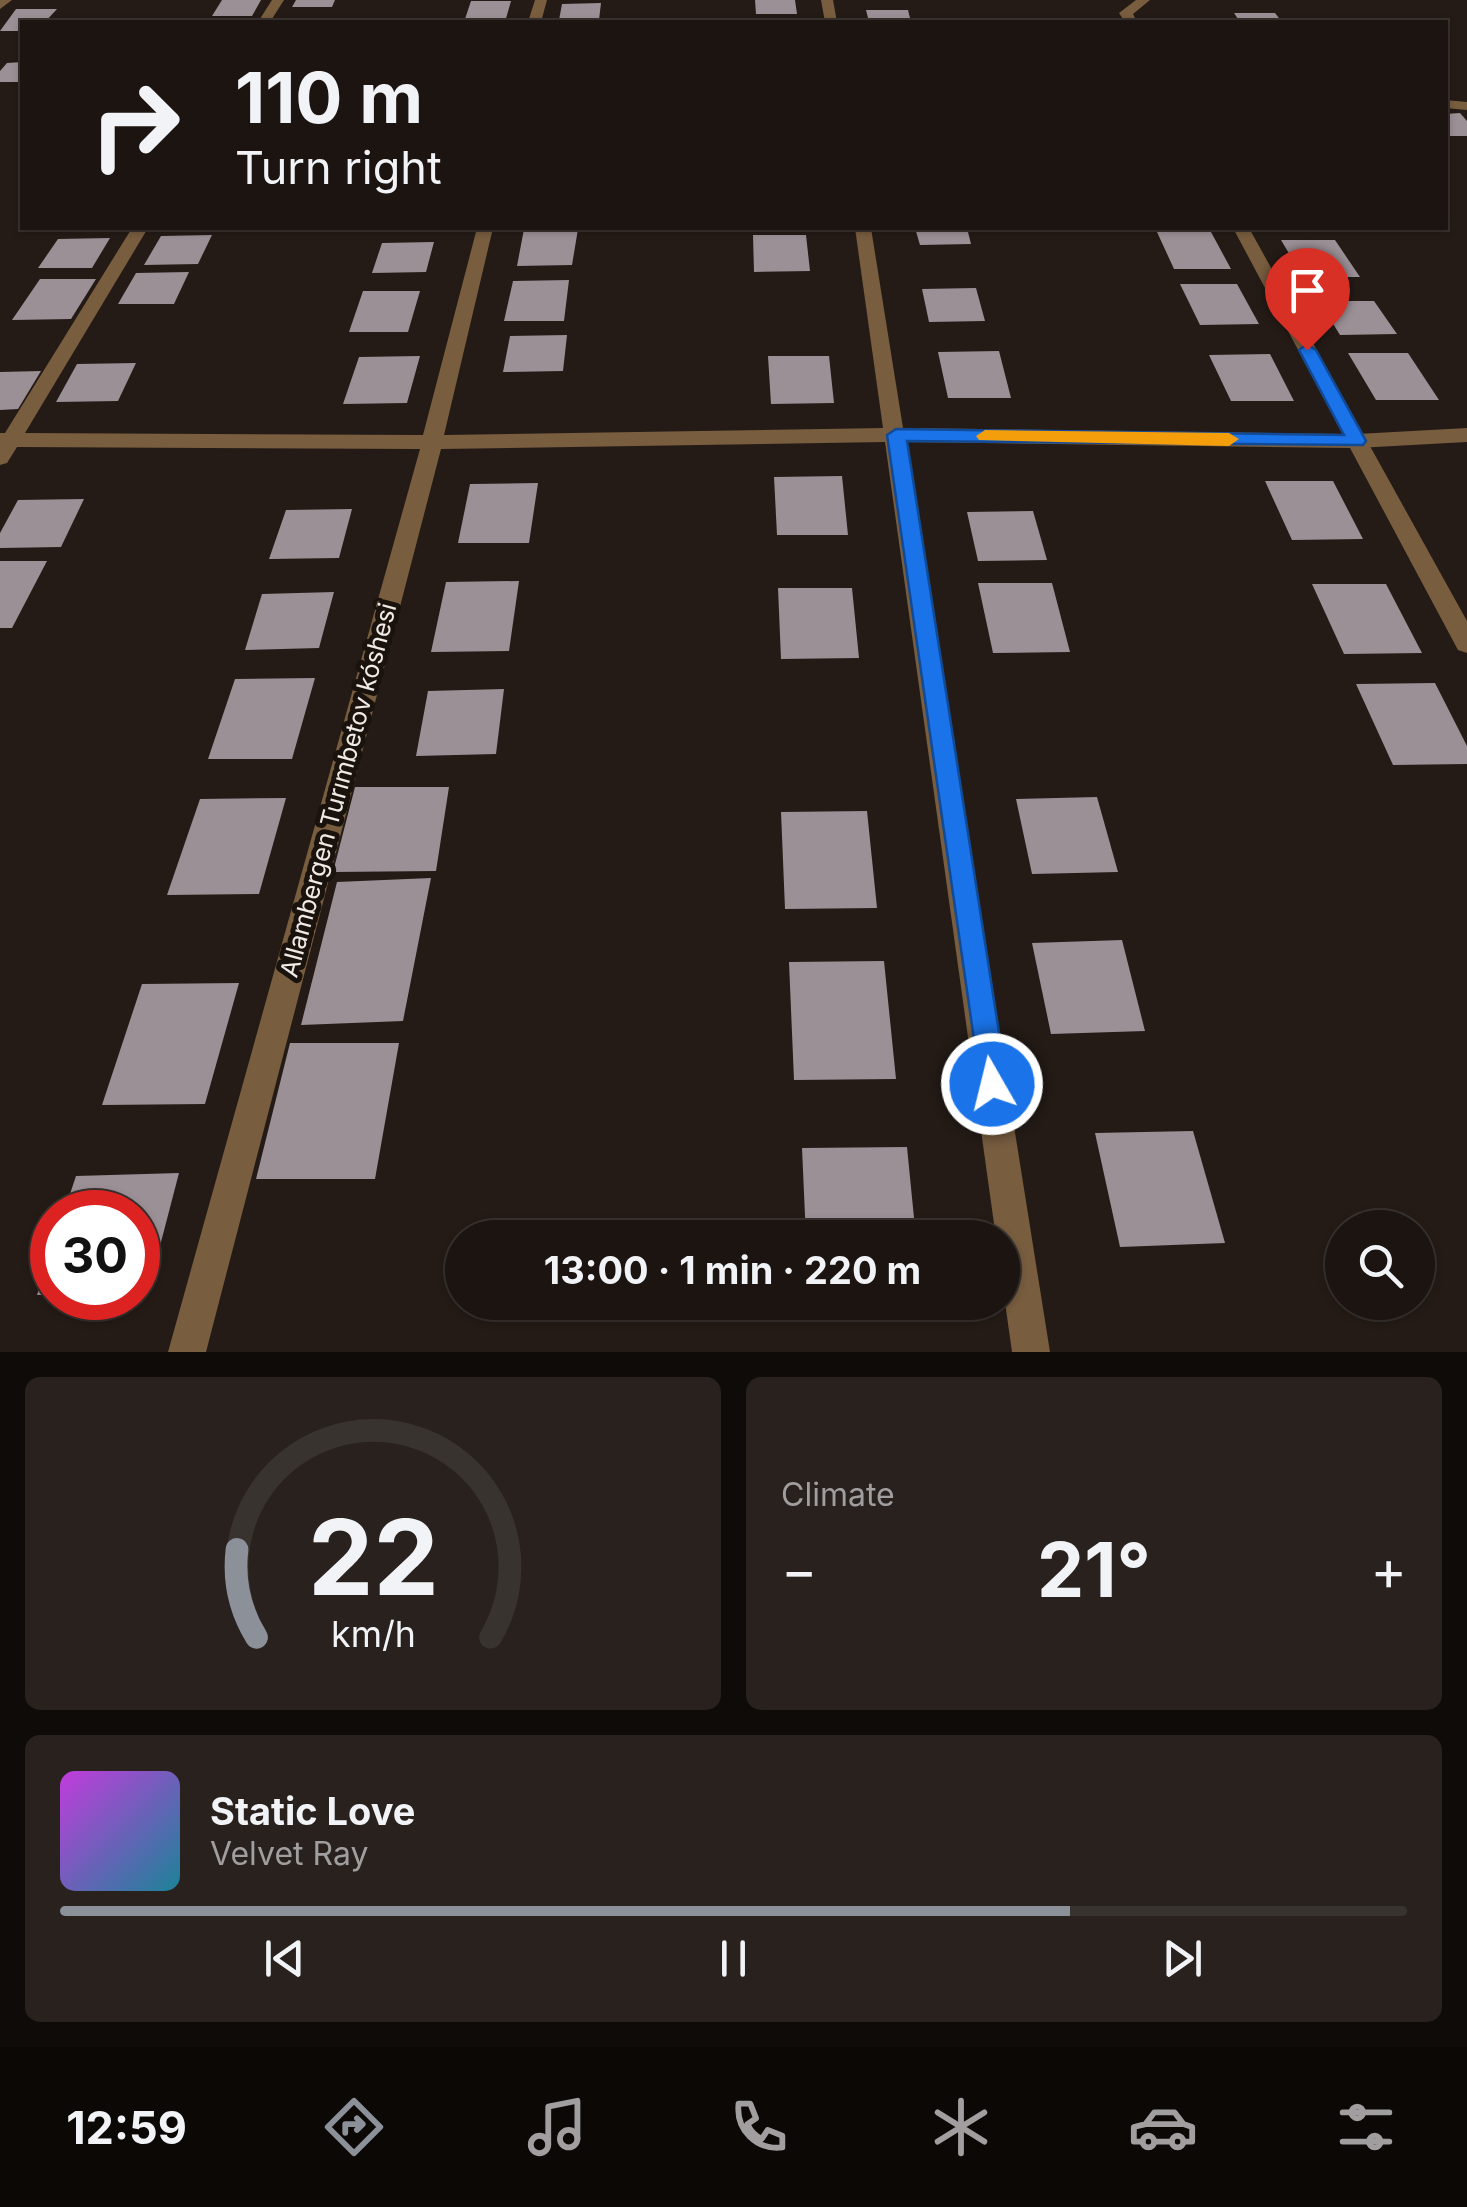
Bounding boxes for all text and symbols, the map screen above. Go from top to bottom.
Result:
text: 110 m [235,55,423,140]
icon: right [70,60,200,190]
text: Turn right [235,140,442,195]
pin [1265,248,1350,351]
icon: arrive [1280,263,1335,318]
street label: Allambergen Turımbetov kóshesi [274,600,402,980]
position arrow [940,1032,1044,1136]
speed limit sign: 30 [30,1190,160,1320]
map controls [1325,1210,1435,1320]
button: search [1325,1210,1435,1320]
text: 13:00 · 1 min · 220 m [544,1247,921,1293]
text: Climate [781,1475,895,1514]
text: 22 [307,1494,439,1620]
text: 21° [1037,1524,1151,1615]
text: − [781,1537,817,1603]
text: + [1371,1537,1407,1603]
text: km/h [331,1612,415,1656]
text: Static Love [210,1788,415,1834]
text: Velvet Ray [210,1834,368,1873]
icon: previous [257,1931,312,1986]
icon: pause [706,1931,761,1986]
icon: next [1155,1931,1210,1986]
icon: directions [319,2092,389,2162]
icon: music [522,2092,592,2162]
icon: phone [724,2092,794,2162]
icon: climate [926,2092,996,2162]
icon: car [1128,2092,1198,2162]
icon: filters [1331,2092,1401,2162]
text: 12:59 [66,2100,187,2155]

